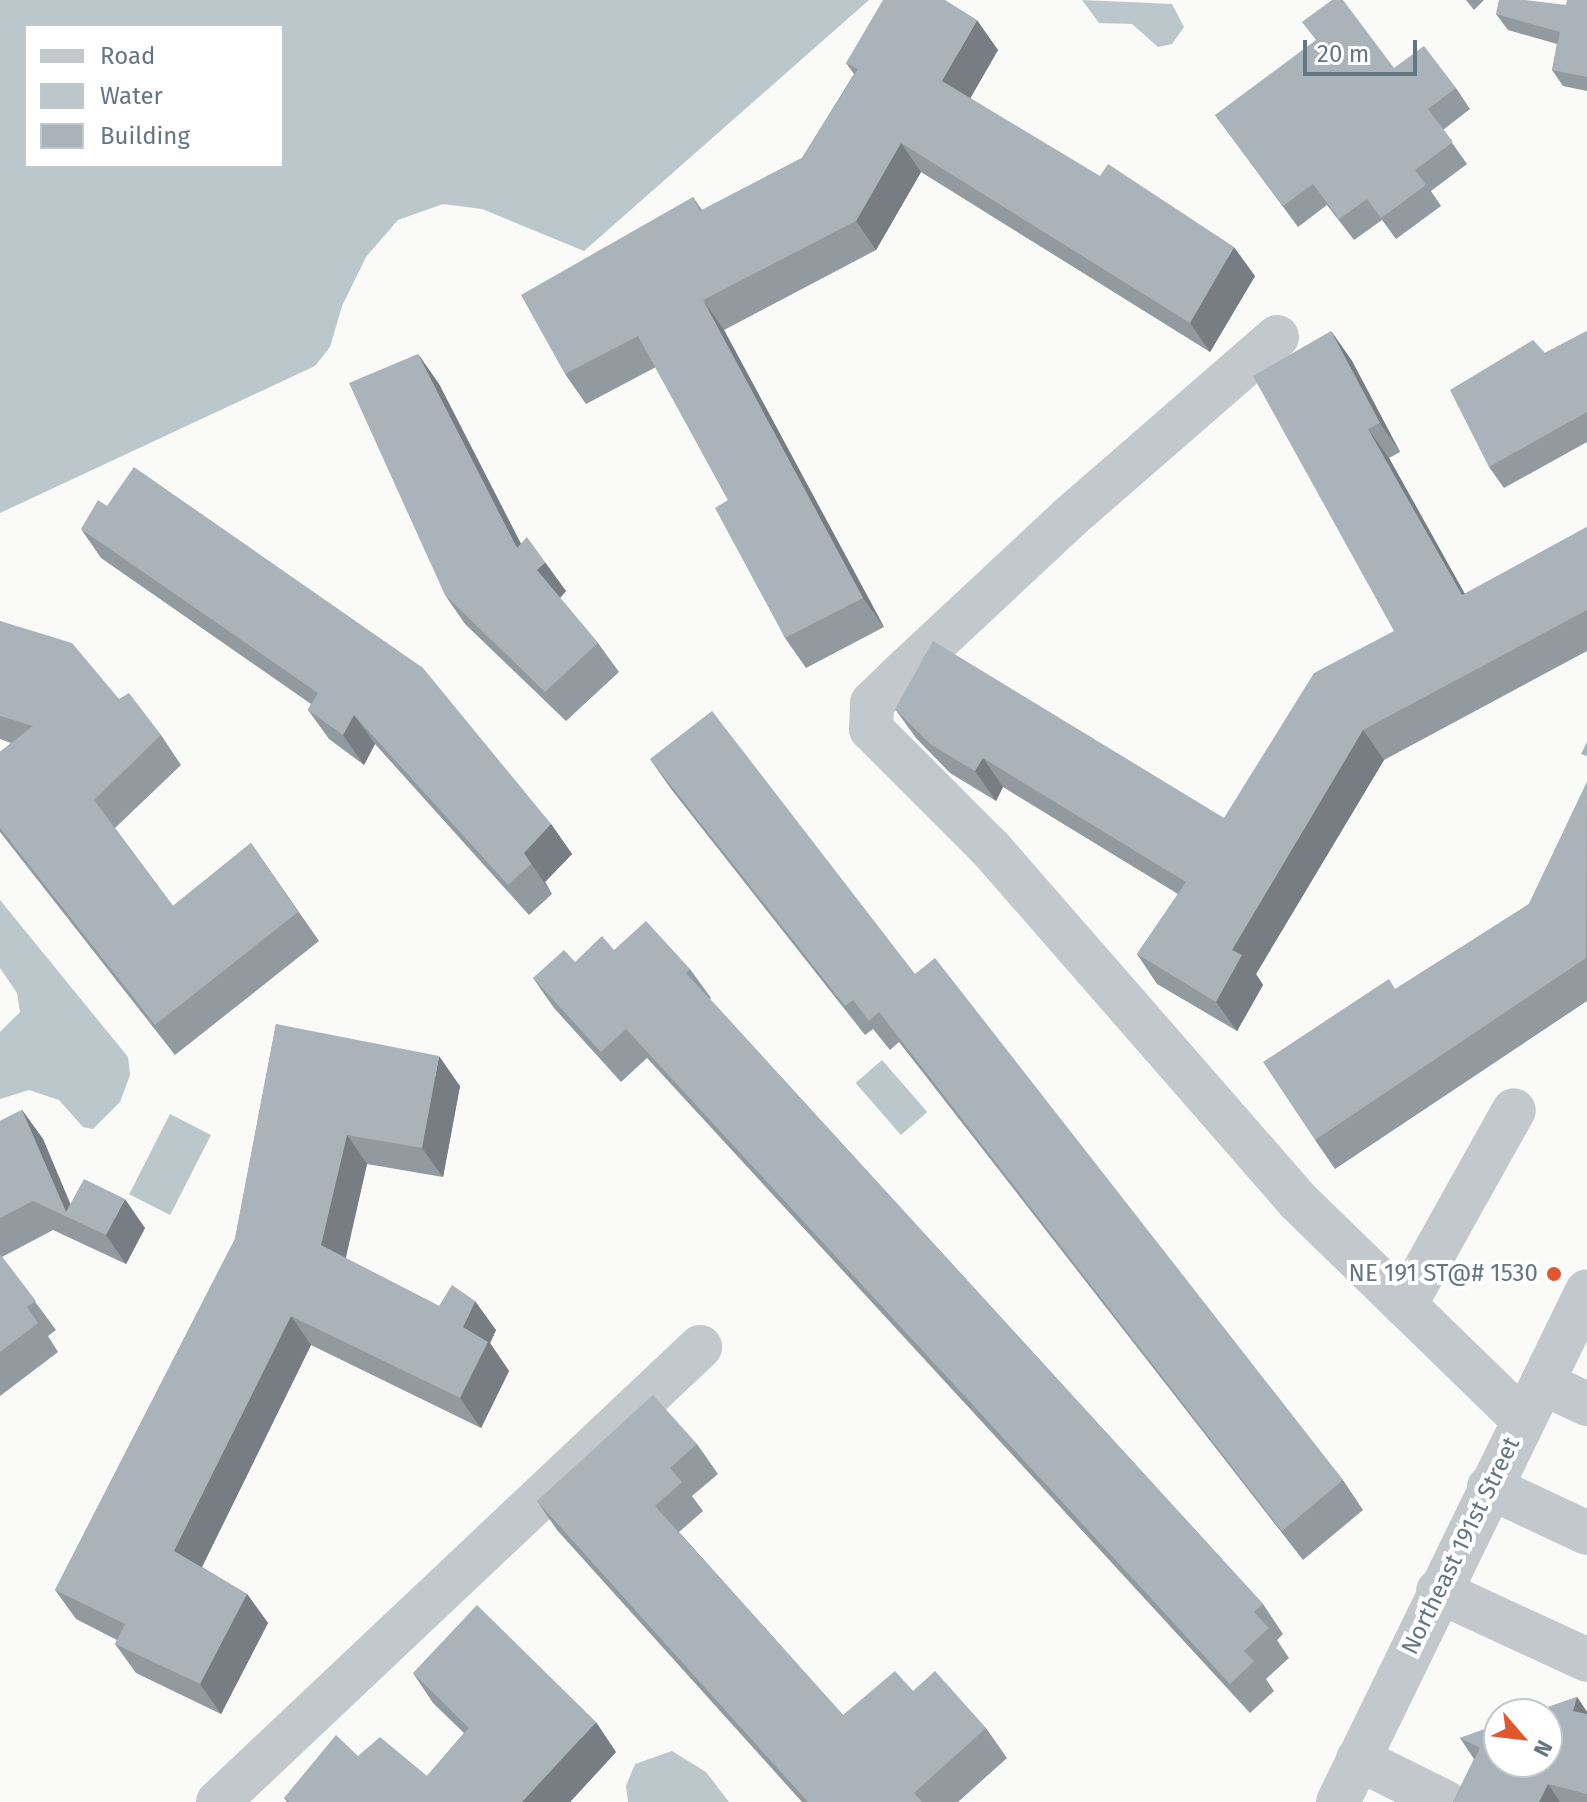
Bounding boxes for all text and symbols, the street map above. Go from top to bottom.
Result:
legend [24,24,284,168]
scale bar [1307,24,1421,74]
text: 20 m [1317,40,1369,68]
text: Road [100,42,155,70]
text: Water [100,82,163,110]
text: Building [100,122,190,150]
place label: NE 191 ST@# 1530 [1348,1260,1538,1288]
marker: NE 191 ST@# 1530 [1545,1265,1563,1283]
street label: Northeast 191st Street [1396,1432,1526,1660]
north arrow [1483,1698,1563,1778]
text: N [1528,1736,1558,1761]

